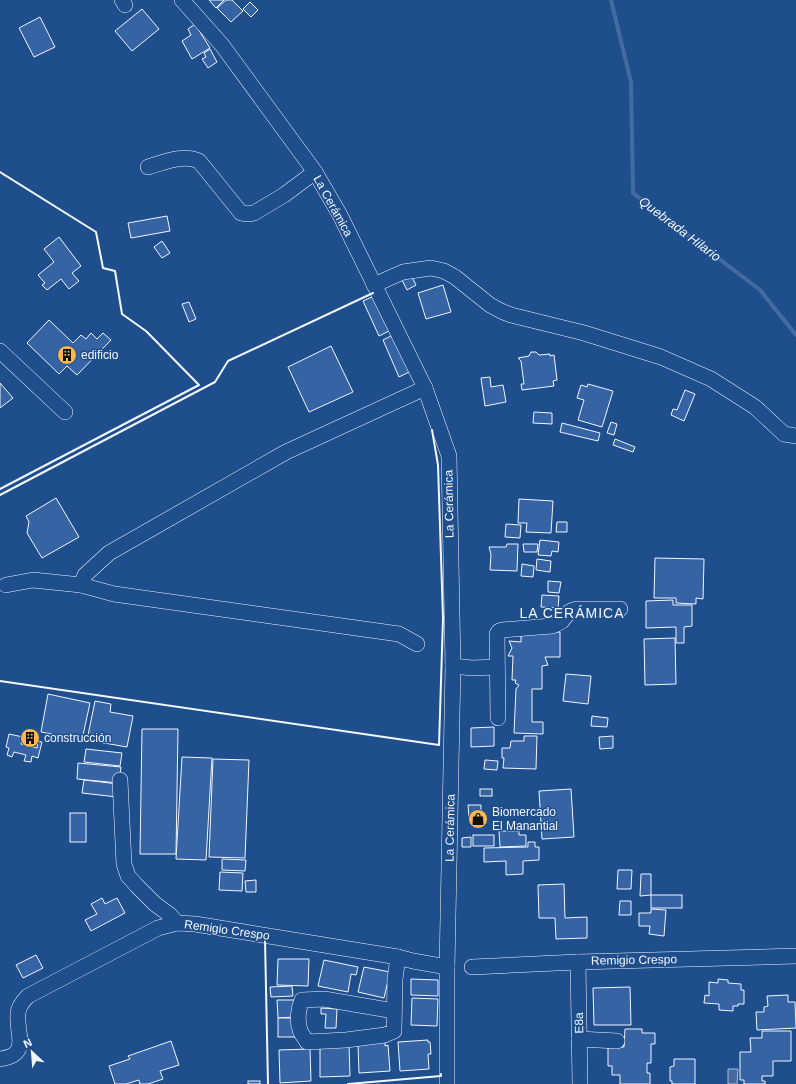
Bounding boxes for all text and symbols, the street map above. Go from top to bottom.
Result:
street label: La Cerámica [310,173,356,239]
water label: Quebrada Hilario [636,193,724,265]
building icon: edificio [56,344,78,366]
place label: edificio [81,348,119,362]
street label: La Cerámica [441,470,457,538]
district label: LA CERÁMICA [519,605,625,621]
building icon: construcción [19,727,41,749]
place label: construcción [44,731,111,745]
street label: La Cerámica [442,794,458,862]
place label: Biomercado El Manantial [492,805,558,833]
shop icon: Biomercado El Manantial [467,808,489,830]
street label: Remigio Crespo [183,917,271,943]
street label: Remigio Crespo [591,952,677,968]
street label: E8a [572,1012,586,1034]
north arrow [12,1032,52,1072]
text: N [21,1036,34,1050]

